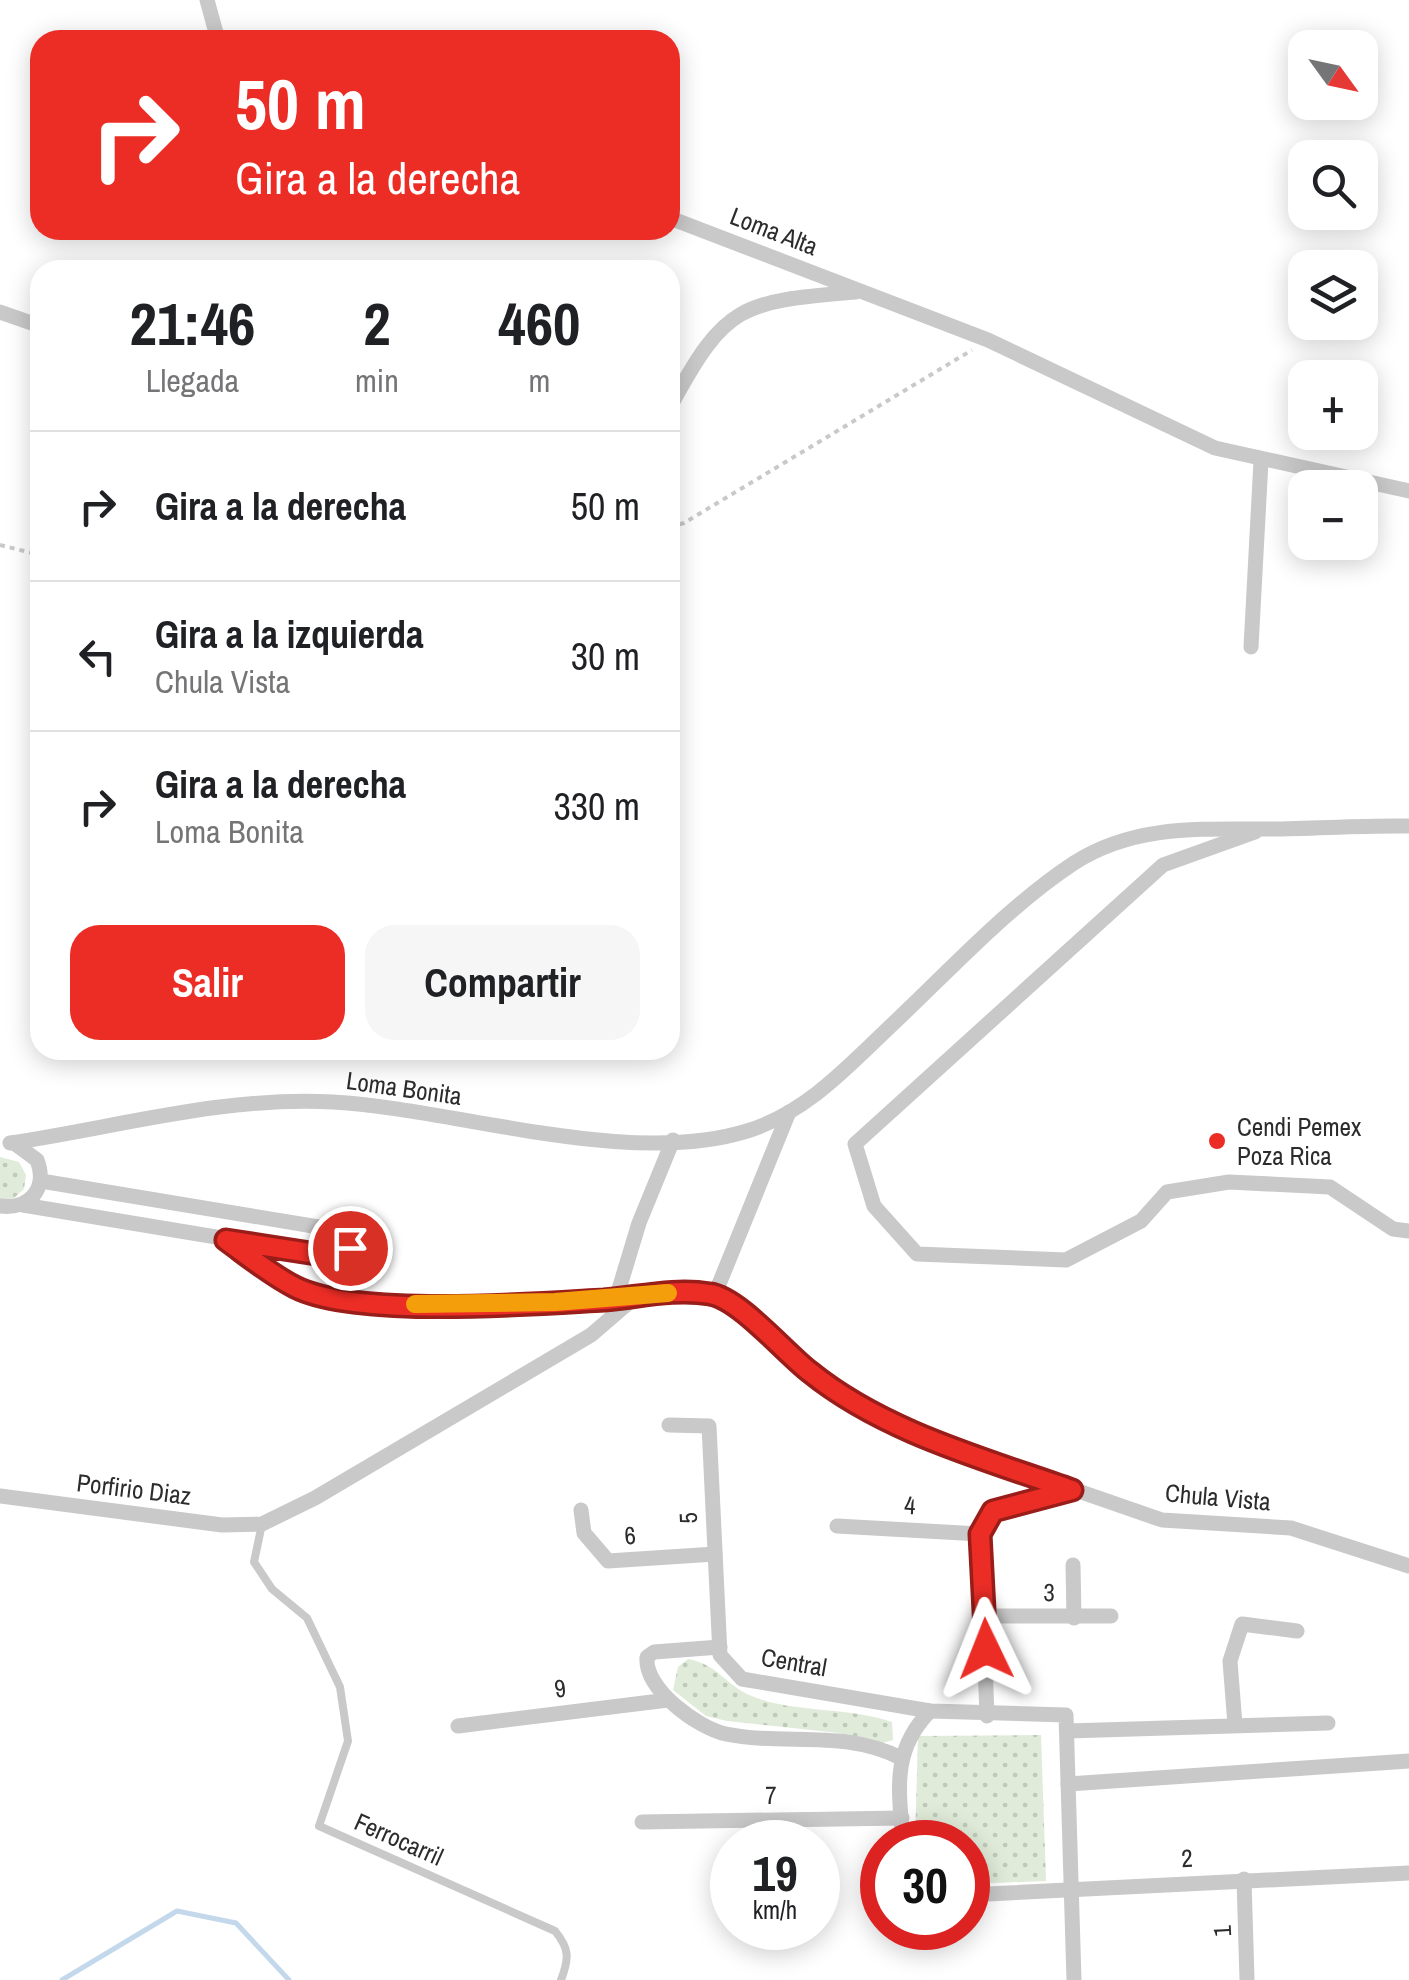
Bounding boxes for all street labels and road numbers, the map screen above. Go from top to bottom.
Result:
street label: Loma Alta [725,199,823,263]
street label: Loma Bonita [344,1063,465,1113]
street label: Porfirio Diaz [75,1465,193,1513]
street label: Chula Vista [1164,1475,1273,1519]
street label: 4 [903,1488,917,1522]
street label: 5 [671,1511,705,1525]
street label: 6 [623,1518,637,1552]
street label: 3 [1043,1575,1055,1609]
street label: Central [759,1640,829,1684]
street label: 9 [552,1670,568,1706]
street label: 7 [765,1778,777,1812]
street label: Ferrocarril [349,1804,449,1874]
street label: 2 [1180,1841,1194,1875]
street label: 1 [1205,1924,1239,1938]

